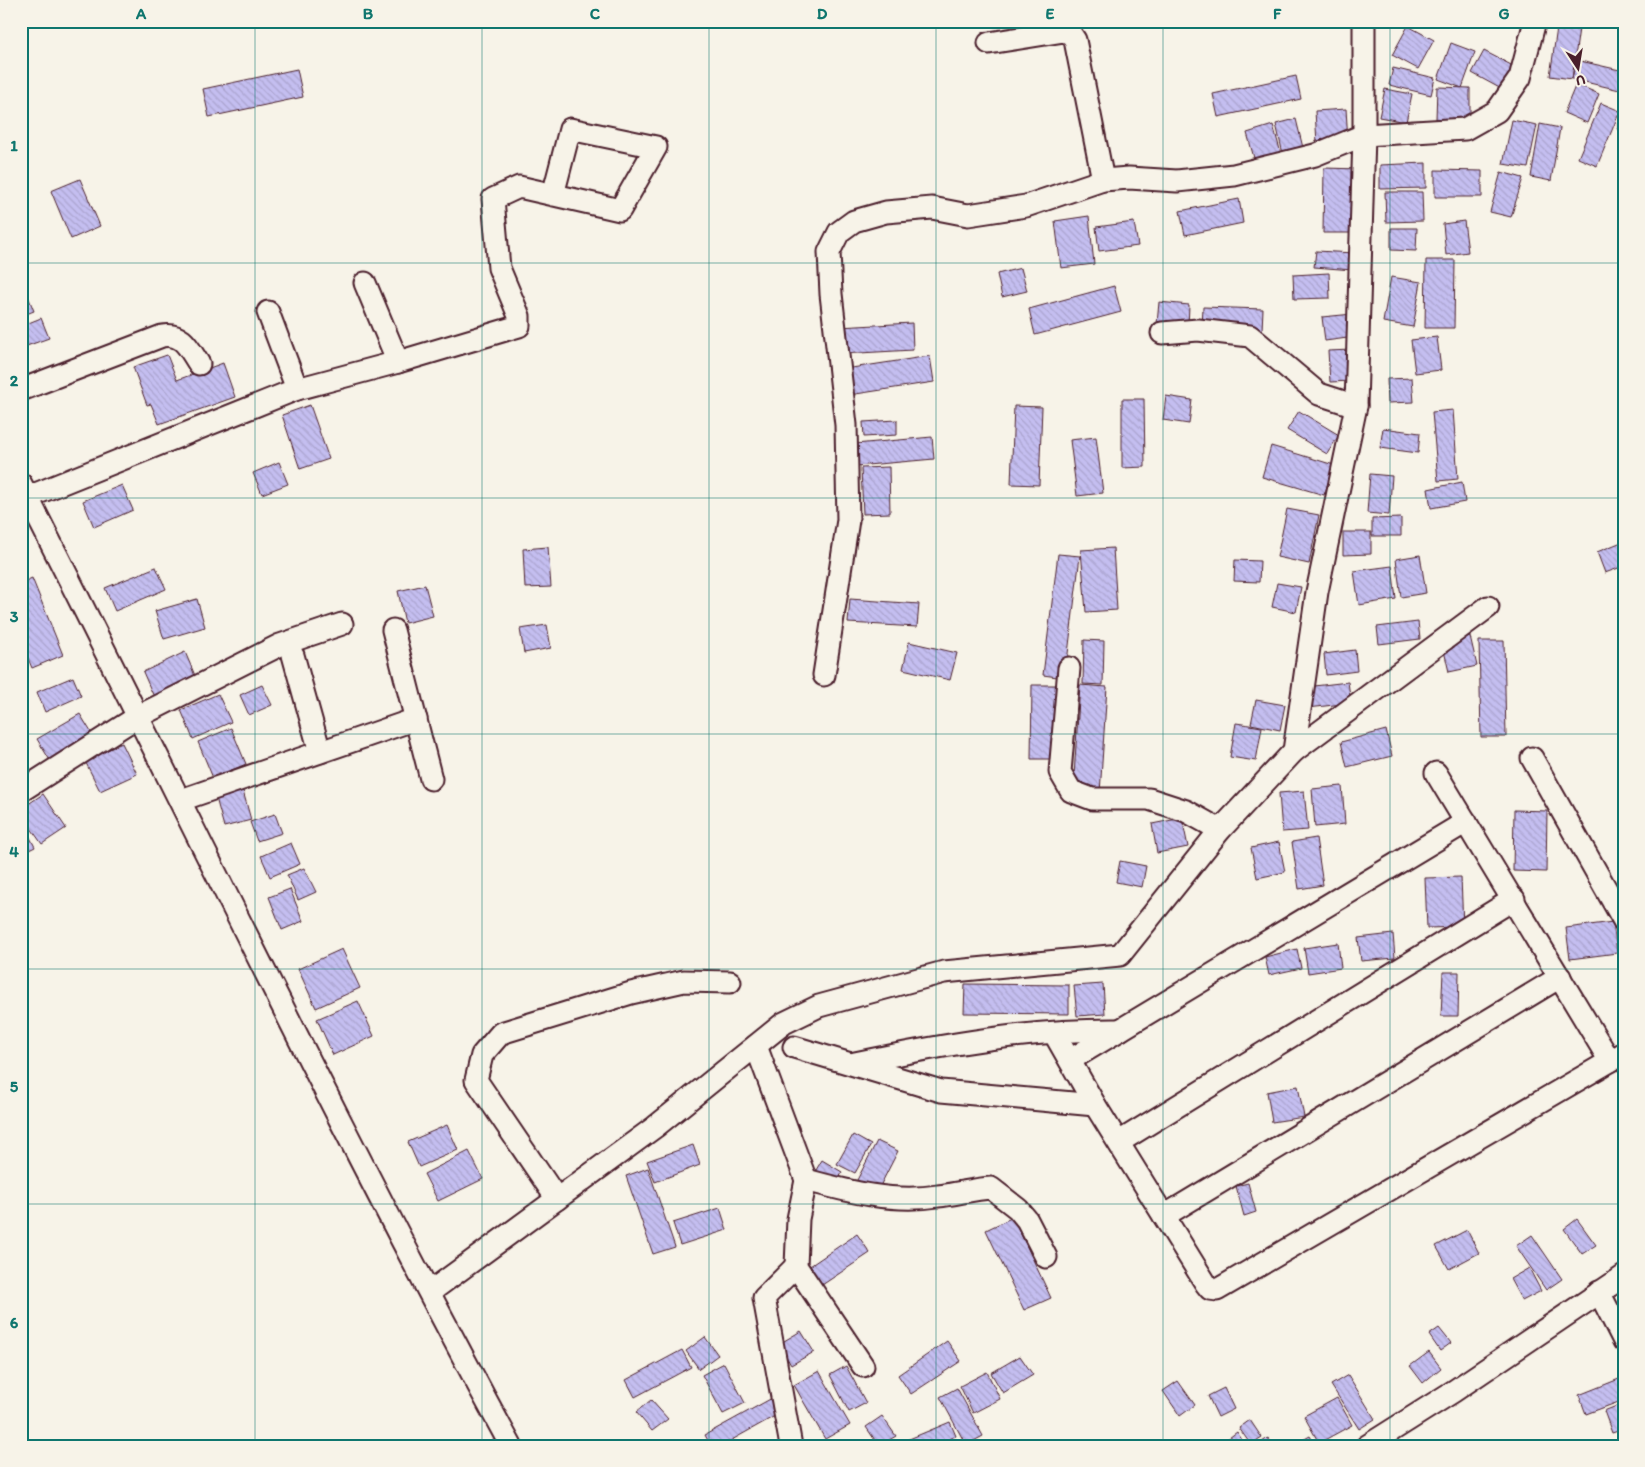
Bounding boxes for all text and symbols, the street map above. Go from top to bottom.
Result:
text: A [135,4,147,23]
text: B [363,4,374,23]
text: C [590,4,601,23]
text: D [817,4,828,23]
text: E [1046,4,1055,23]
text: F [1273,4,1282,23]
text: G [1498,4,1510,23]
north arrow [1552,42,1602,92]
text: U [1574,71,1587,90]
text: 1 [10,136,18,155]
text: 2 [10,371,19,390]
text: 3 [10,607,19,626]
text: 4 [9,842,19,861]
text: 5 [10,1077,19,1096]
text: 6 [10,1313,19,1332]

